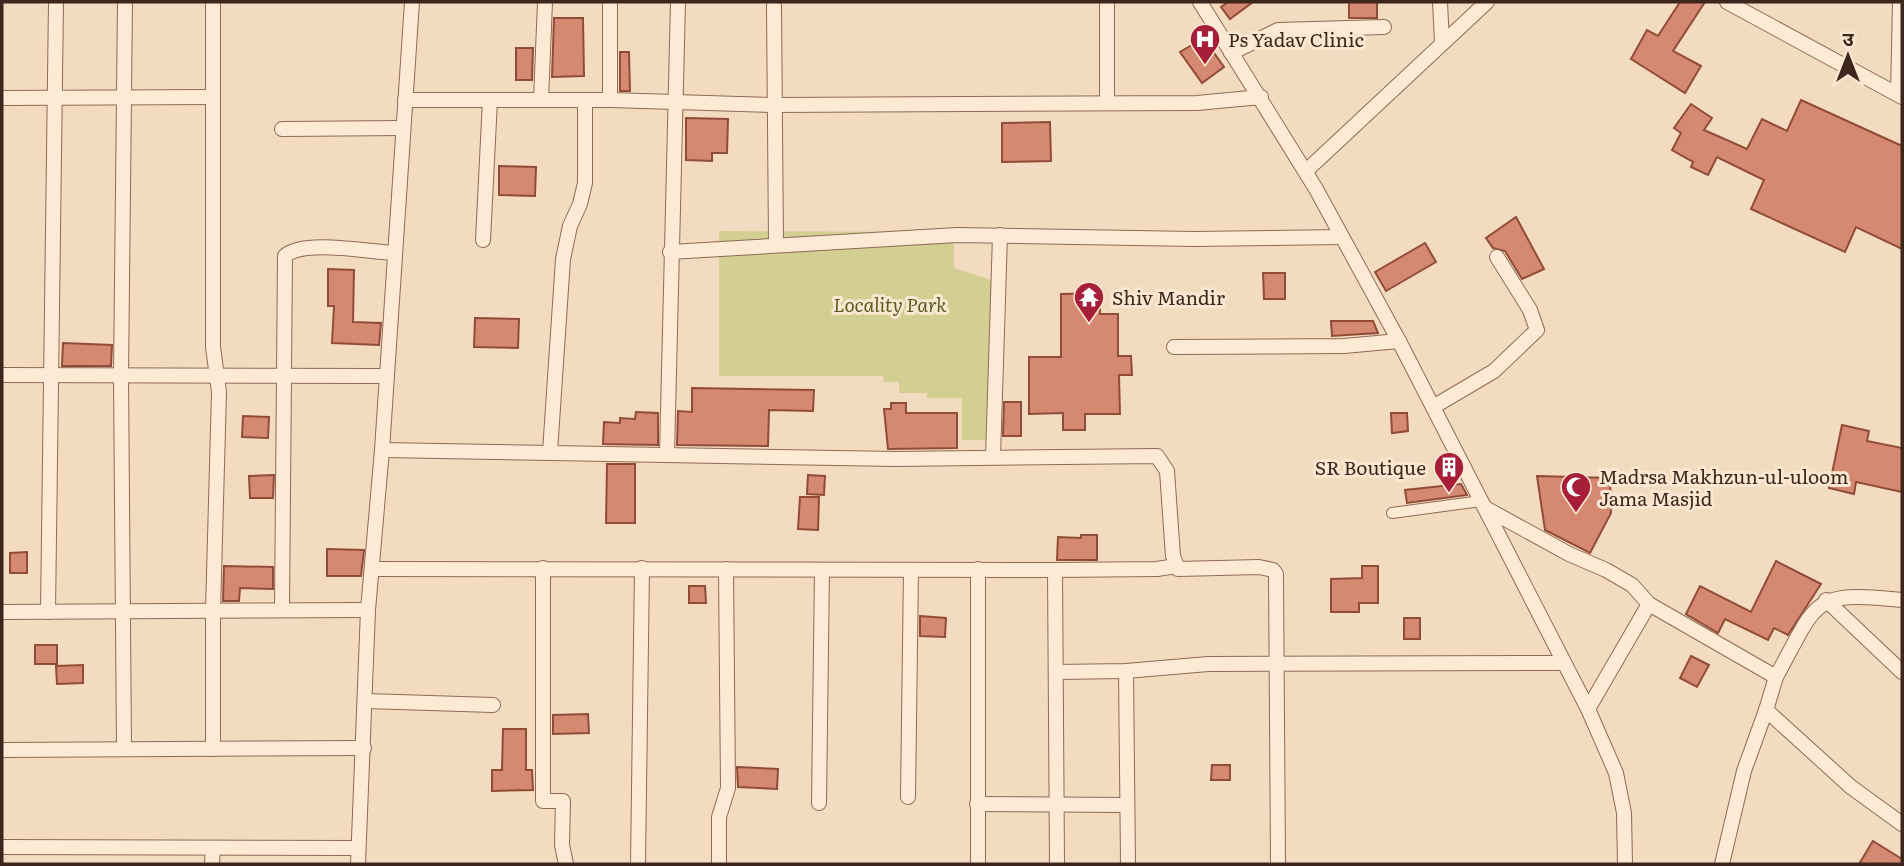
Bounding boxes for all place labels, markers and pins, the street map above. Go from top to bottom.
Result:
hospital icon: Ps Yadav Clinic [1188,22,1222,66]
place label: Ps Yadav Clinic [1228,25,1364,53]
temple icon: Shiv Mandir [1072,280,1106,324]
place label: Shiv Mandir [1112,283,1225,311]
building icon: SR Boutique [1432,450,1466,494]
place label: SR Boutique [1315,453,1426,481]
place label: Madrsa Makhzun-ul-uloom Jama Masjid [1599,462,1848,512]
mosque icon: Madrsa Makhzun-ul-uloom Jama Masjid [1559,470,1593,514]

